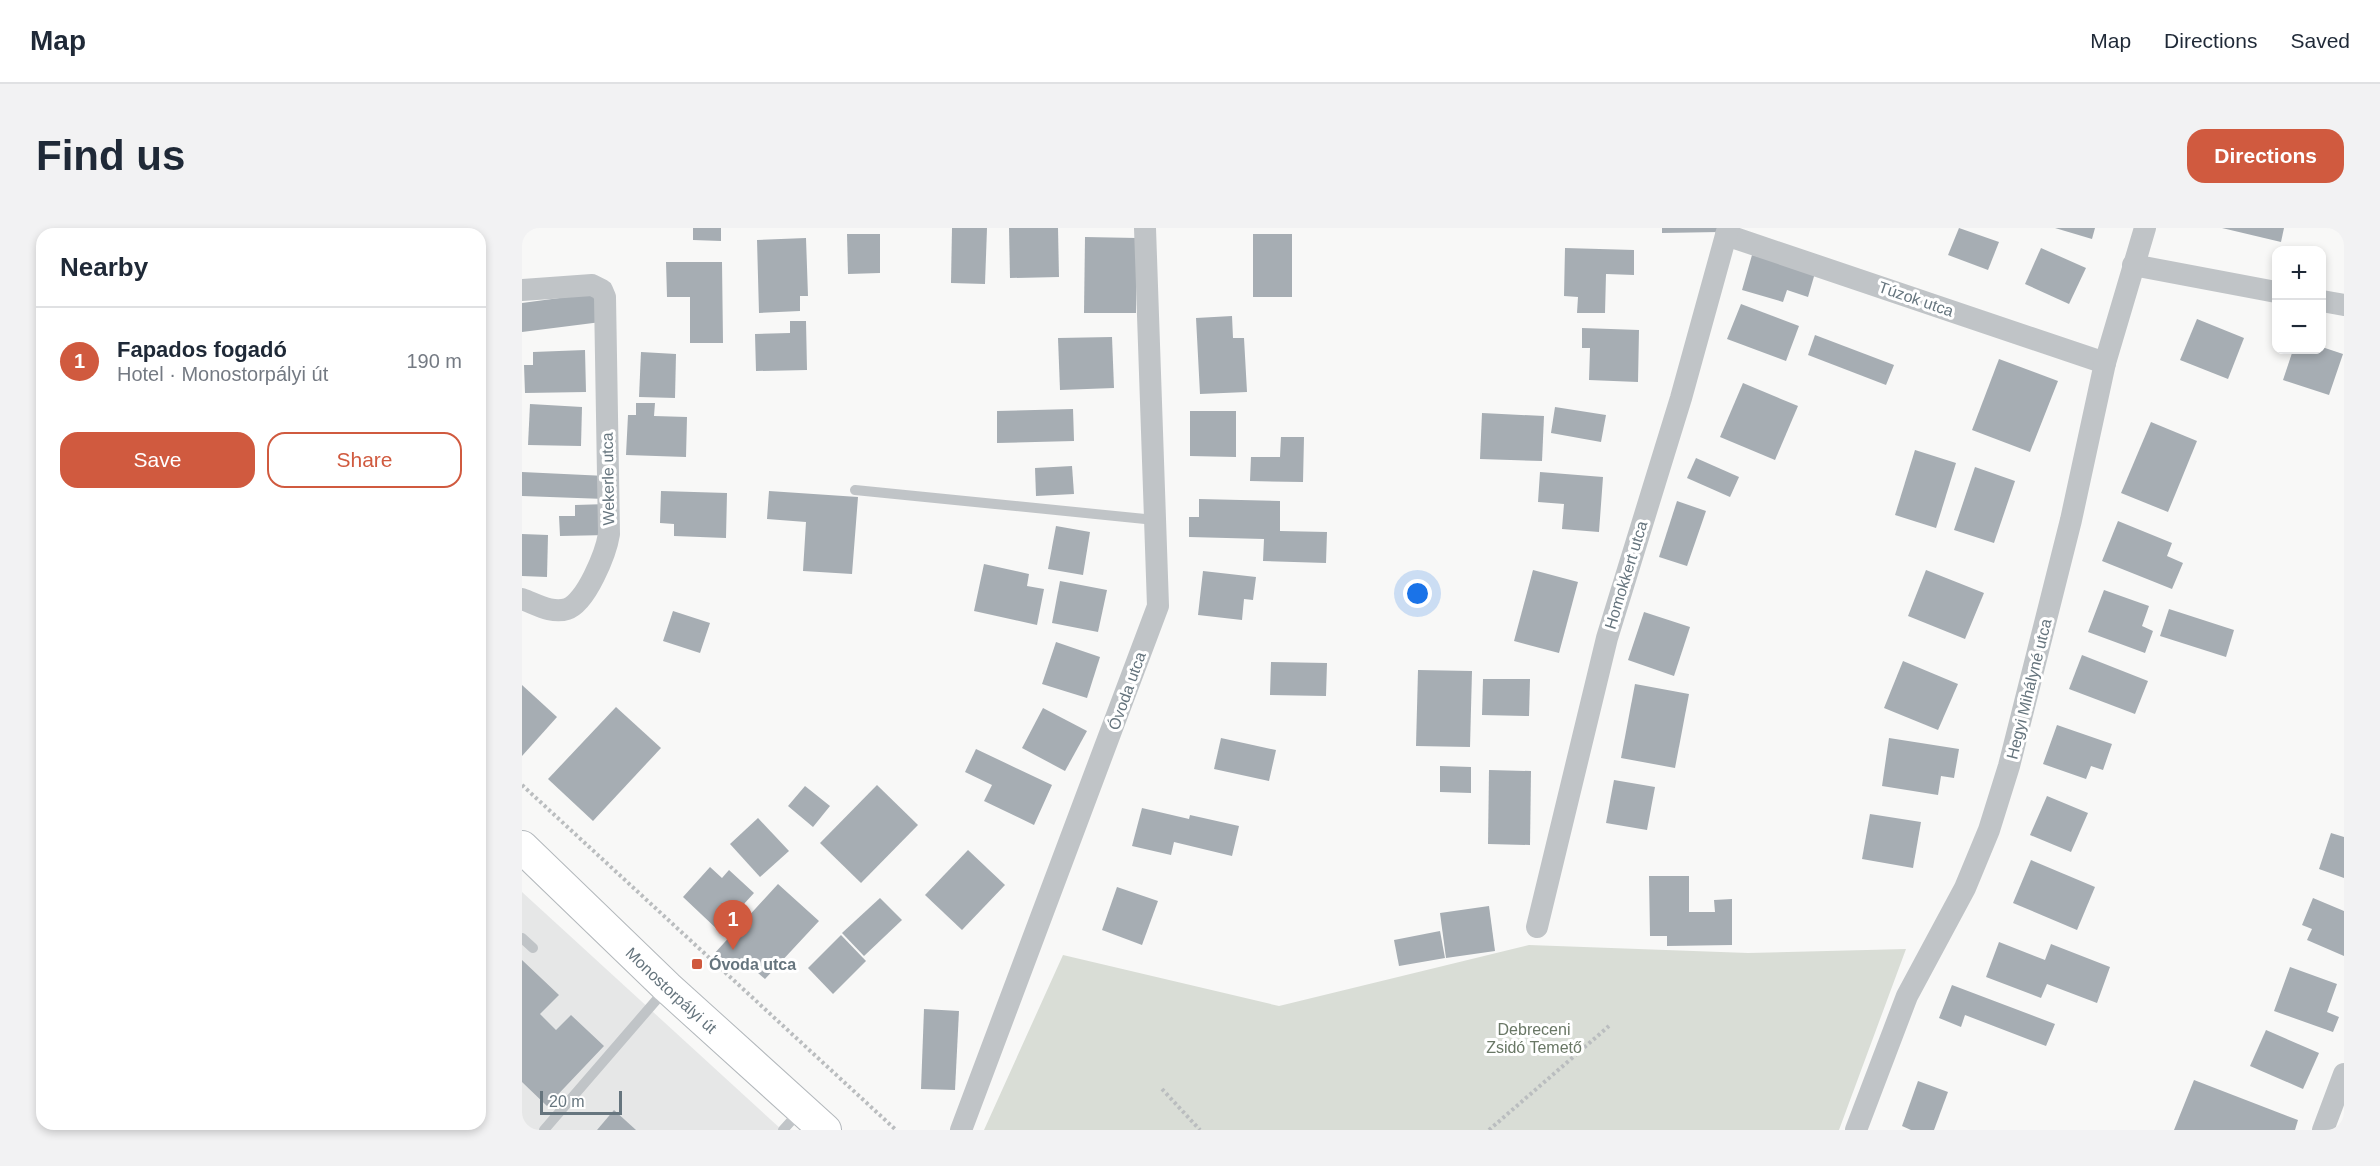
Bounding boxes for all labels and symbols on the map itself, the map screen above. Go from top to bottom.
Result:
street label: Túzok utca [1876,278,1956,320]
street label: Wekerle utca [599,432,617,526]
street label: Homokkert utca [1601,519,1651,631]
your location [1403,579,1432,608]
street label: Hegyi Mihályné utca [2003,617,2055,761]
street label: Óvoda utca [1104,649,1149,732]
pin: 1 [714,900,752,950]
street label: Monostorpályi út [623,944,721,1037]
place label: Óvoda utca [709,955,796,973]
marker: Óvoda utca [690,957,704,971]
park label: Debreceni Zsidó Temető [1486,1021,1582,1056]
scale bar [540,1088,622,1116]

